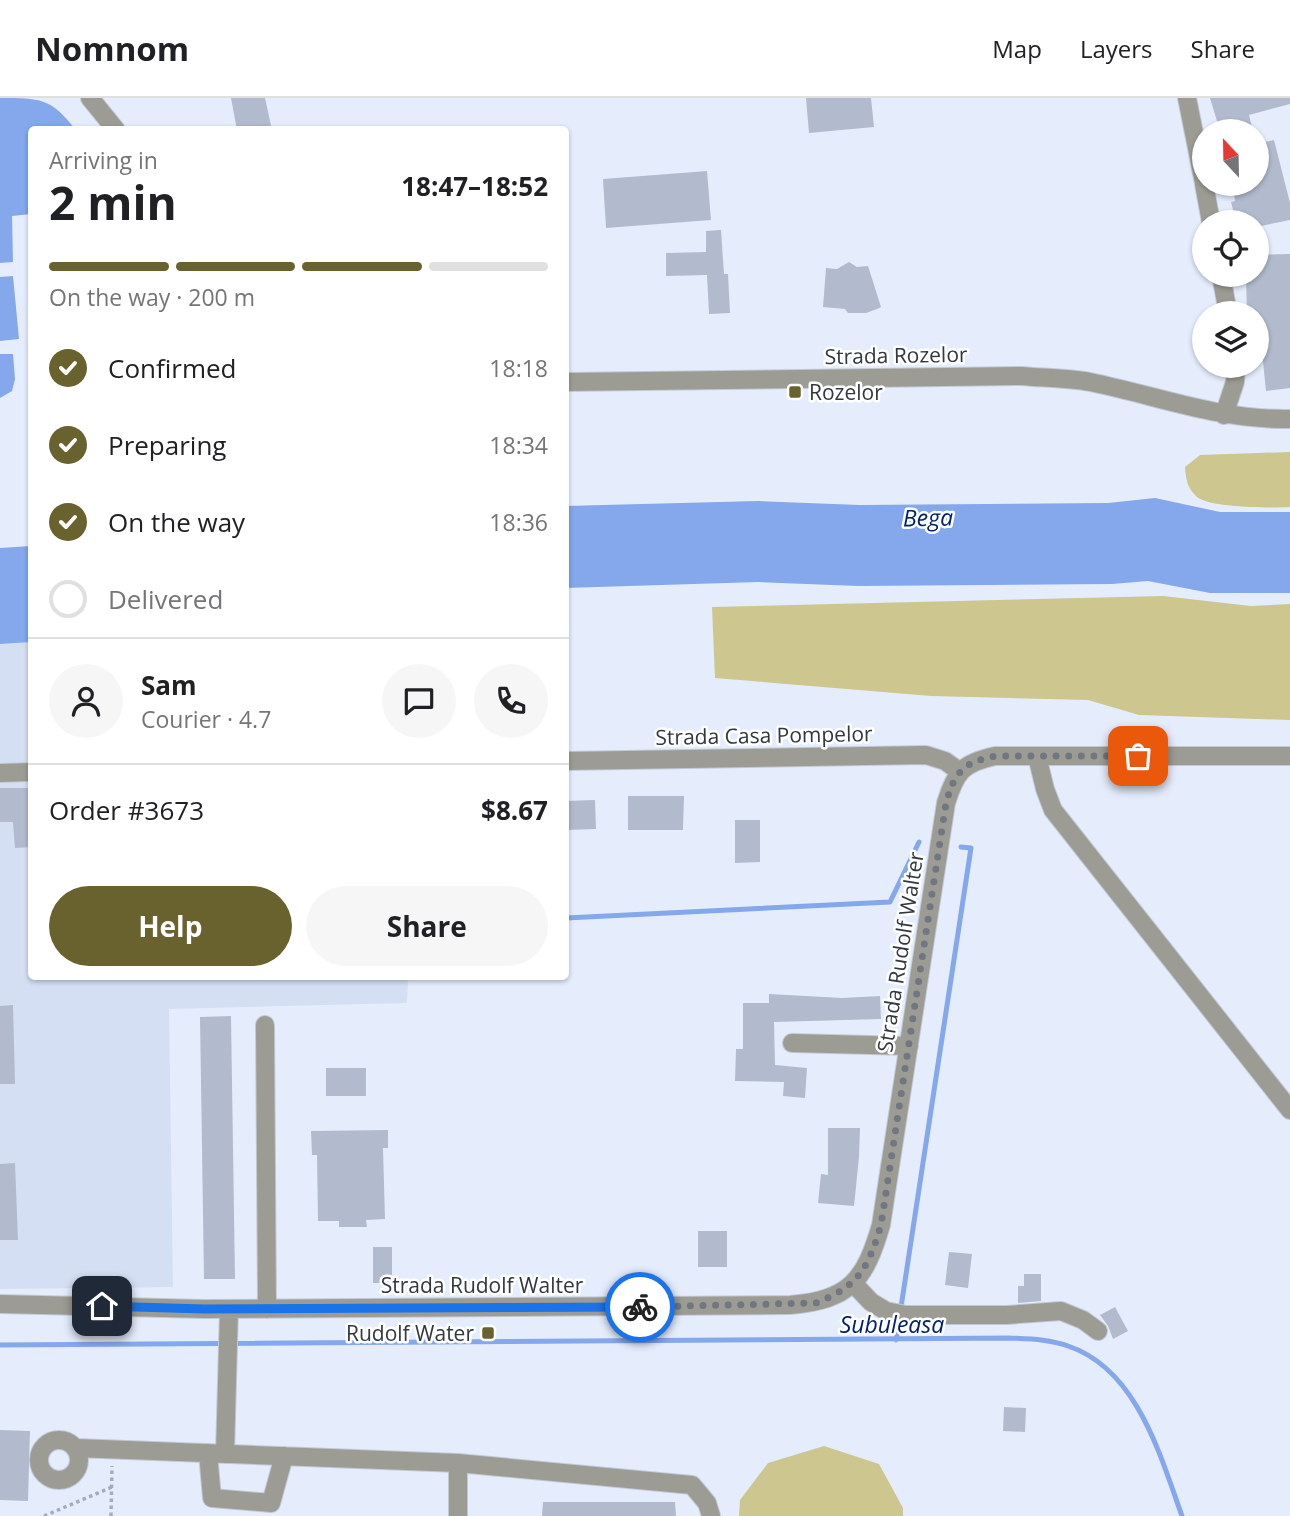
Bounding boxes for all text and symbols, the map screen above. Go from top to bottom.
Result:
text: Nomnom [35,26,189,71]
text: Map [992,32,1042,65]
text: Layers [1080,32,1153,65]
text: Share [1191,32,1255,65]
north arrow [1192,119,1269,196]
map controls [1192,119,1269,378]
text: Arriving in [49,144,158,176]
text: 18:47–18:52 [401,168,548,204]
text: 2 min [49,171,177,233]
button: locate [1192,210,1269,287]
text: On the way · 200 m [49,281,255,313]
button: layers [1192,301,1269,378]
street label: Strada Rozelor [824,340,968,370]
icon: check [49,349,87,387]
text: Confirmed [108,350,236,386]
text: 18:18 [489,352,548,384]
place label: Rozelor [809,378,883,406]
marker: Rozelor [787,384,803,400]
icon: check [49,426,87,464]
text: Preparing [108,427,226,463]
text: 18:34 [489,429,548,461]
water label: Bega [903,501,953,533]
icon: check [49,503,87,541]
text: On the way [108,504,245,540]
text: 18:36 [489,506,548,538]
text: Delivered [108,581,223,617]
button: person [49,664,123,738]
button: chat [382,664,456,738]
button: phone [474,664,548,738]
text: Sam [141,667,197,703]
text: Courier · 4.7 [141,703,271,735]
street label: Strada Casa Pompelor [655,719,873,751]
pin [1108,726,1168,786]
icon: bag [1119,737,1157,775]
text: Order #3673 [49,792,204,828]
text: $8.67 [481,792,548,828]
street label: Strada Rudolf Walter [870,849,930,1054]
button: Help [49,886,292,966]
button: Share [306,886,548,966]
street label: Strada Rudolf Walter [381,1271,584,1299]
courier [605,1272,675,1342]
pin [72,1276,132,1336]
icon: home [83,1287,121,1325]
icon: bike [621,1288,659,1326]
water label: Subuleasa [840,1308,944,1340]
place label: Rudolf Water [346,1319,474,1347]
marker: Rudolf Water [480,1325,496,1341]

